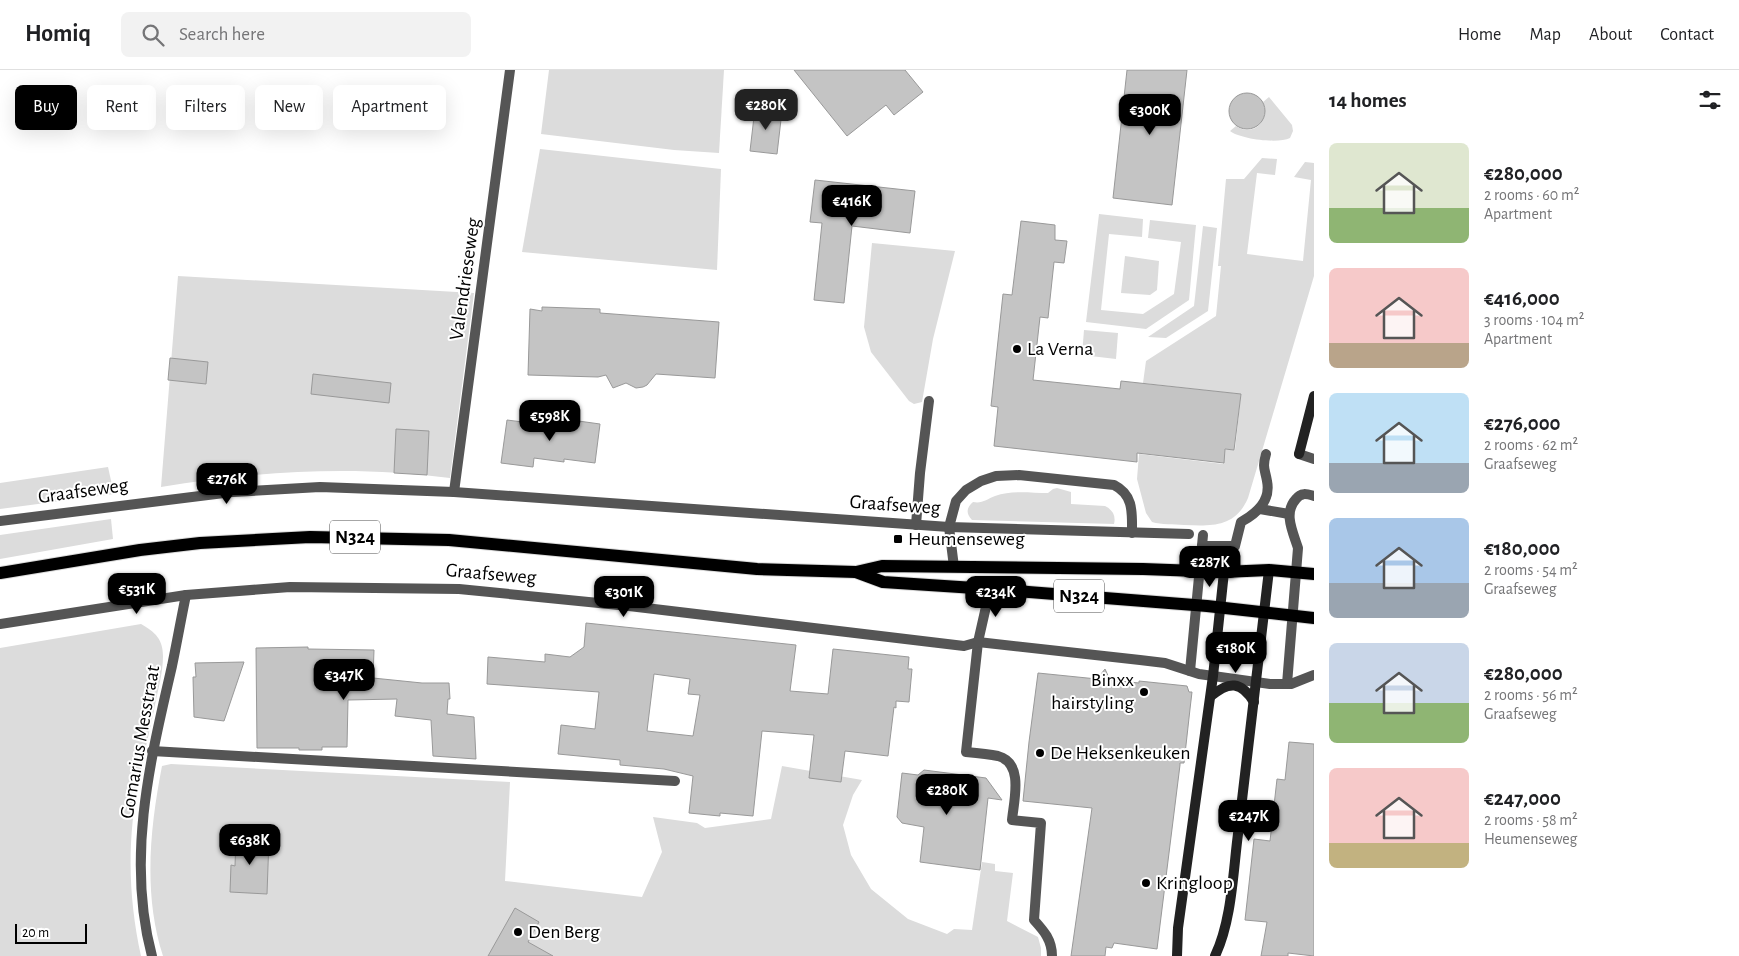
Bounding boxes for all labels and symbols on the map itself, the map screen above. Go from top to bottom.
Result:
pin: €280K [731,88,801,131]
pin: €300K [1115,93,1185,136]
pin: €416K [817,184,887,227]
street label: Valendrieseweg [447,216,484,341]
place label: La Verna [1027,339,1094,359]
marker: La Verna [1011,343,1023,355]
pin: €598K [515,400,585,442]
pin: €276K [192,462,262,505]
street label: Graafseweg [37,475,130,507]
street label: Graafseweg [849,492,941,518]
road number: N324 [330,521,380,554]
place label: Heumenseweg [908,529,1025,549]
marker: Heumenseweg [892,533,904,545]
pin: €287K [1175,546,1245,588]
street label: Graafseweg [445,560,537,588]
pin: €531K [102,572,172,615]
pin: €301K [589,576,659,618]
pin: €234K [961,576,1031,618]
road number: N324 [1054,580,1104,612]
pin: €180K [1201,632,1271,674]
pin: €347K [309,658,379,701]
street label: Gomarius Messtraat [117,663,163,820]
place label: Binxx hairstyling [1051,670,1134,713]
marker: Binxx hairstyling [1138,686,1150,698]
place label: De Heksenkeuken [1050,743,1191,763]
marker: De Heksenkeuken [1034,747,1046,759]
pin: €280K [912,774,982,816]
pin: €247K [1214,800,1284,842]
pin: €638K [215,824,285,866]
place label: Kringloop [1156,873,1233,893]
marker: Kringloop [1140,877,1152,889]
scale bar [15,921,88,944]
place label: Den Berg [528,922,600,942]
marker: Den Berg [512,926,524,938]

